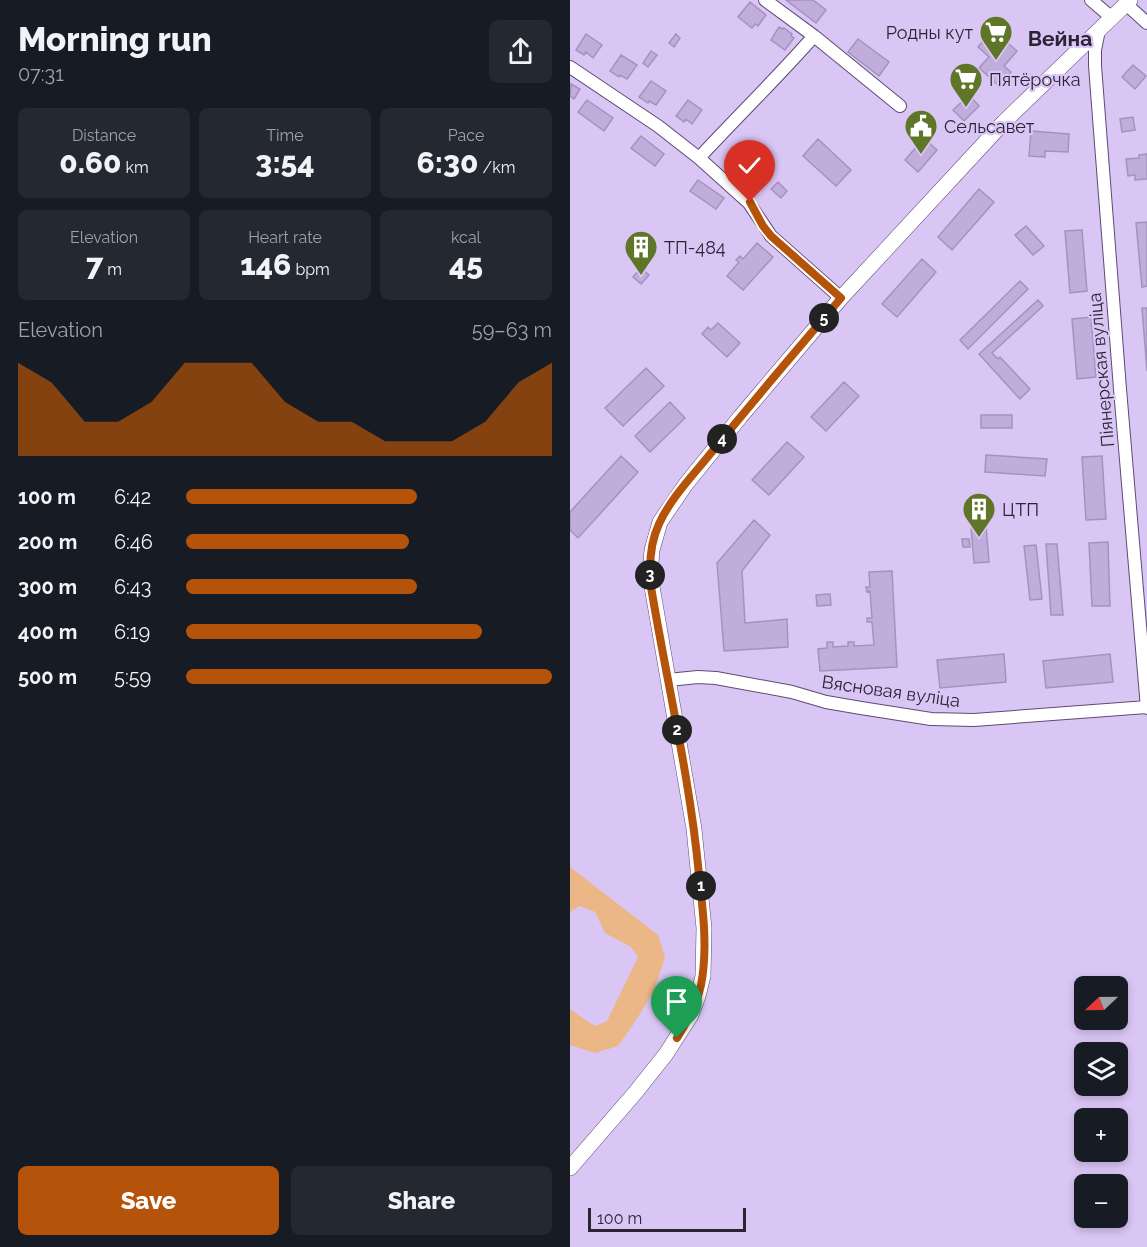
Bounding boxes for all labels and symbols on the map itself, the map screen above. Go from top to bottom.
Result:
supermarket icon: Родны кут [978,14,1014,61]
place label: Родны кут [886,22,973,43]
district label: Вейна [1028,26,1092,51]
supermarket icon: Пятёрочка [948,61,984,108]
place label: Пятёрочка [989,69,1081,90]
public building icon: Сельсавет [903,108,939,155]
place label: Сельсавет [944,116,1035,137]
pin [724,140,775,202]
building icon: ТП-484 [623,229,659,276]
place label: ТП-484 [664,237,726,258]
street label: Піянерская вуліца [1084,292,1118,448]
pin: 5 [809,303,839,333]
pin: 4 [707,424,737,454]
building icon: ЦТП [961,491,997,538]
place label: ЦТП [1002,499,1039,520]
pin: 3 [635,560,665,590]
street label: Вясновая вуліца [821,671,961,711]
pin: 2 [662,715,692,745]
pin: 1 [686,871,716,901]
pin [651,976,702,1038]
north arrow [1074,976,1128,1030]
scale bar [588,1205,746,1232]

